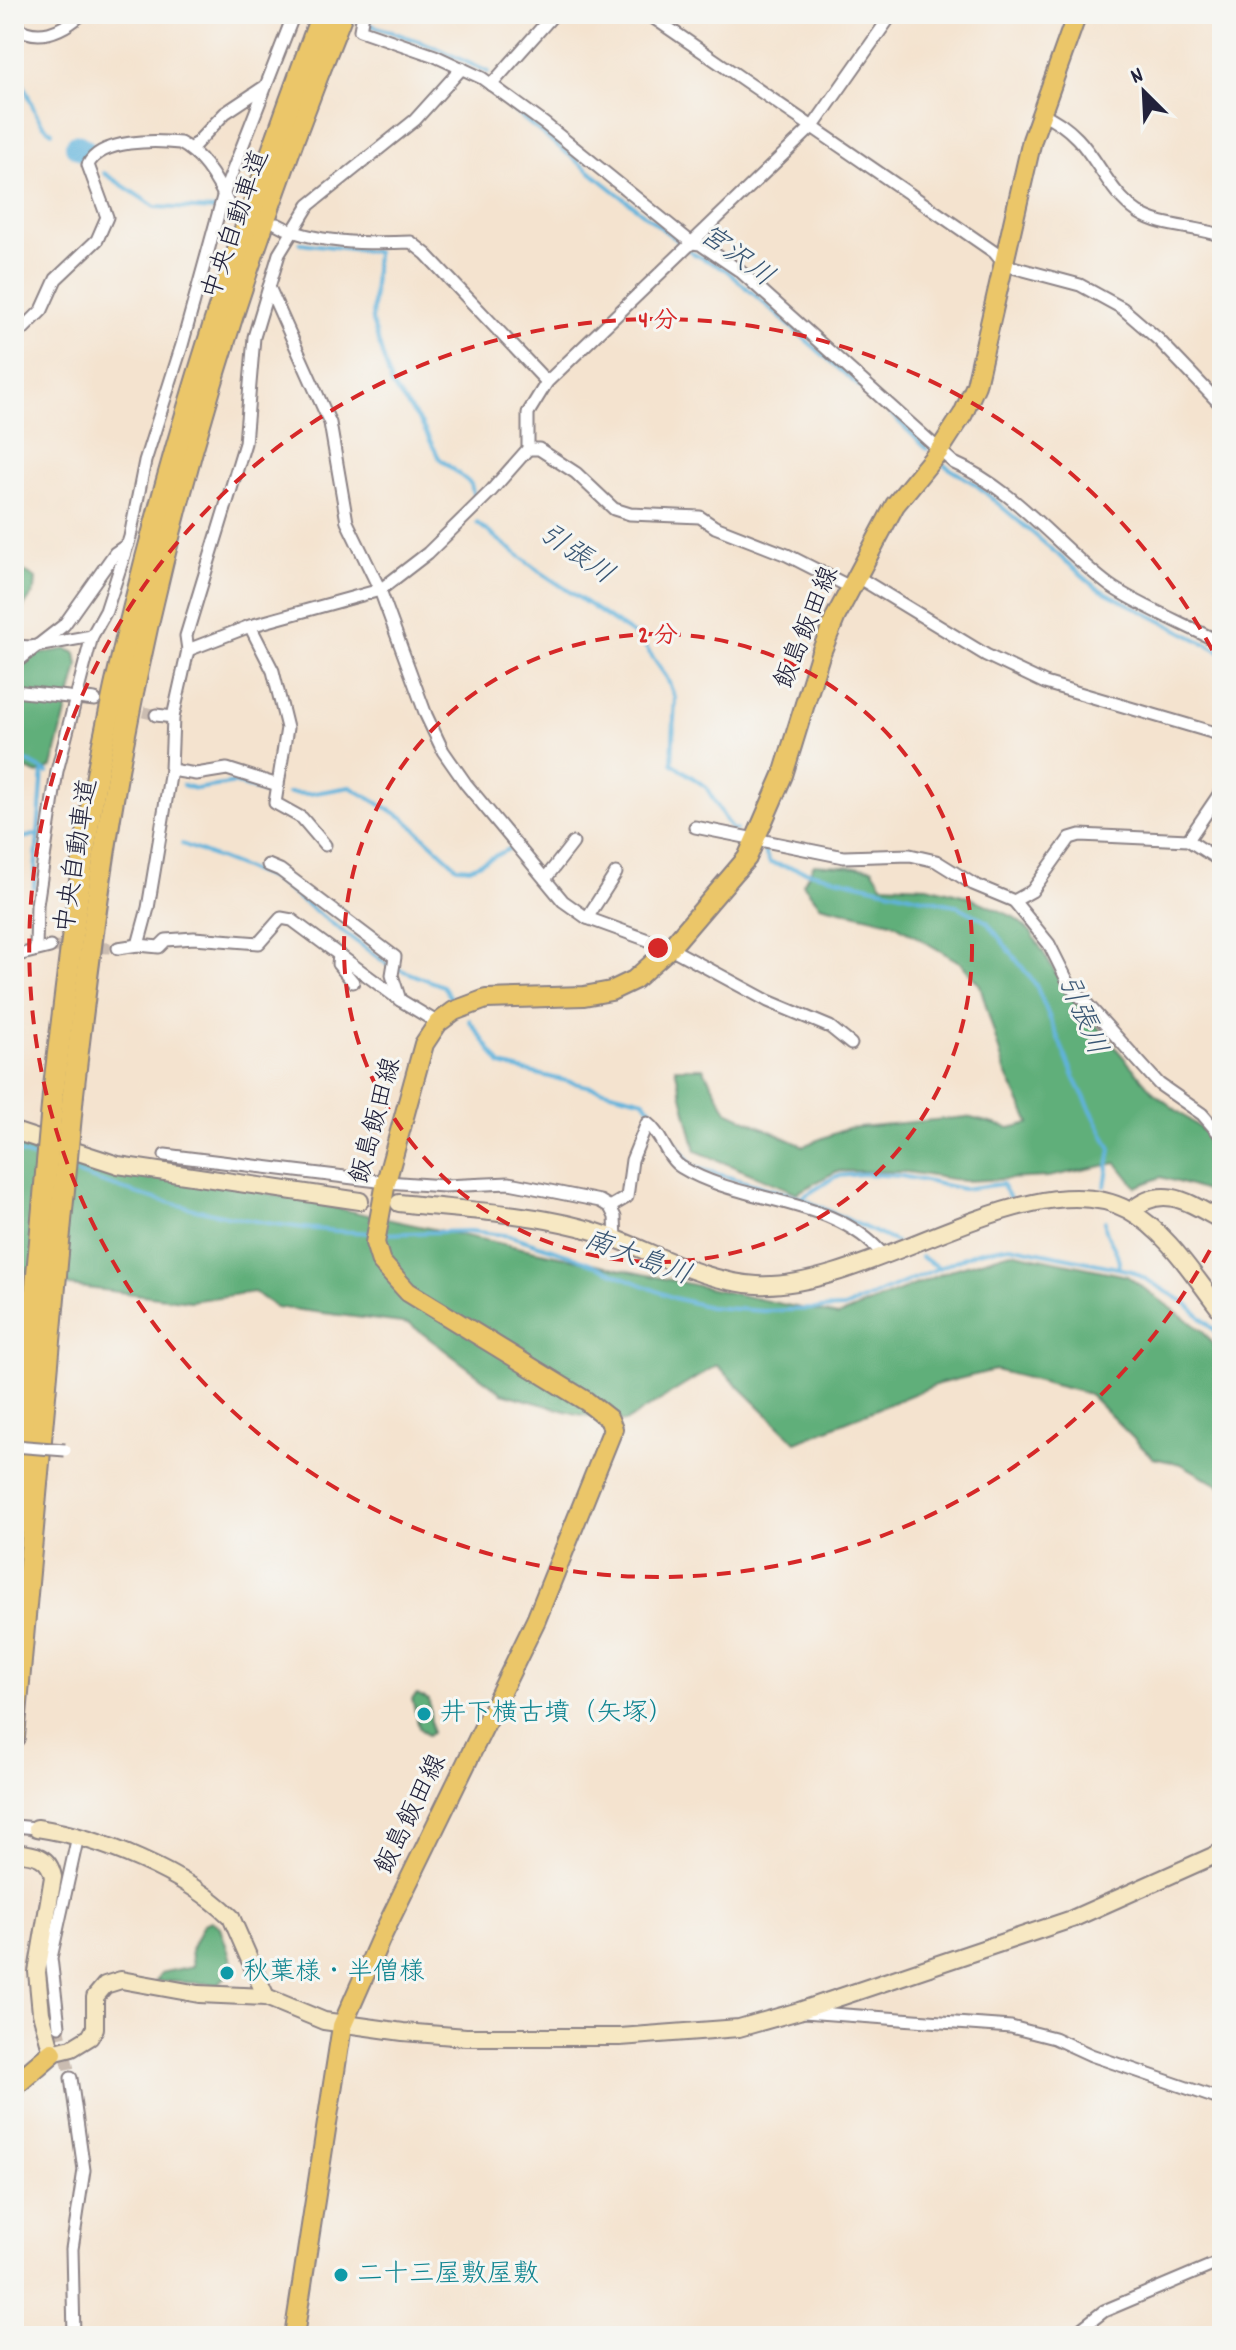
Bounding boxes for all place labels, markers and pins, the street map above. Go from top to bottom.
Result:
centre of rings [644,934,672,962]
place label: 井下横古墳（矢塚） [440,1696,674,1733]
marker: 井下横古墳（矢塚） [415,1705,433,1723]
place label: 秋葉様・半僧様 [243,1955,425,1992]
marker: 秋葉様・半僧様 [218,1964,236,1982]
place label: 二十三屋敷屋敷 [357,2257,539,2294]
marker: 二十三屋敷屋敷 [332,2266,350,2284]

